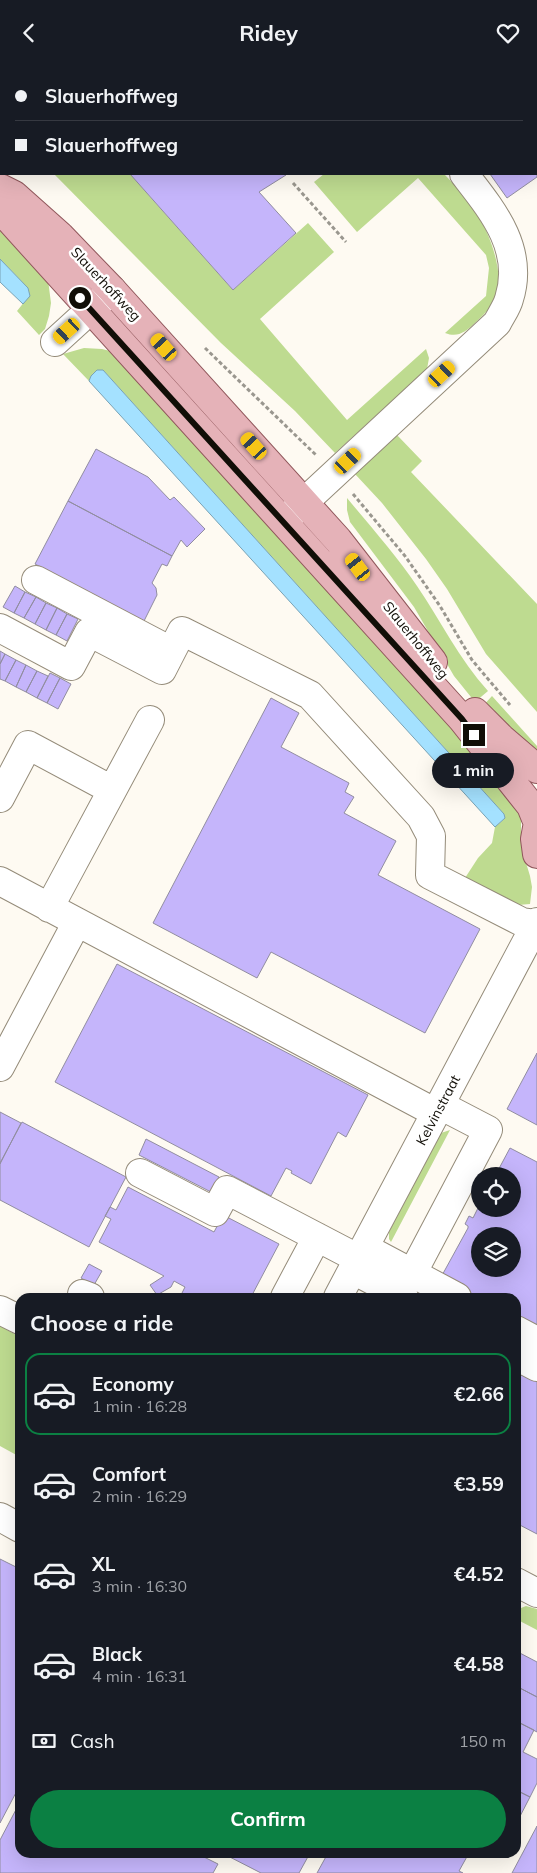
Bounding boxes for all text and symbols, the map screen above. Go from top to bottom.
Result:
icon: back [15,19,43,47]
text: Ridey [239,19,298,47]
icon: heart [494,19,522,47]
text: Slauerhoffweg [45,84,178,108]
text: Slauerhoffweg [45,133,178,157]
street label: Slauerhoffweg [67,243,145,325]
route start [69,287,91,309]
car [50,315,83,347]
car [148,331,179,363]
car [425,358,458,390]
car [238,430,269,462]
car [331,445,364,477]
car [342,551,373,583]
street label: Slauerhoffweg [379,598,453,682]
route end [463,724,485,746]
callout: 1 min [433,753,515,787]
text: 1 min [452,760,494,780]
street label: Kelvinstraat [412,1072,464,1148]
map controls [471,1167,521,1277]
button: locate [471,1167,521,1217]
button: layers [471,1227,521,1277]
text: Choose a ride [30,1309,173,1337]
icon: car [32,1372,77,1417]
text: Economy [92,1372,174,1396]
text: €2.66 [454,1382,504,1406]
text: 1 min · 16:28 [92,1396,187,1416]
icon: car [32,1462,77,1507]
text: Comfort [92,1462,166,1486]
text: €3.59 [454,1472,504,1496]
text: 2 min · 16:29 [92,1486,187,1506]
icon: car [32,1552,77,1597]
text: XL [92,1552,115,1576]
text: €4.52 [454,1562,504,1586]
text: 3 min · 16:30 [92,1576,187,1596]
icon: car [32,1642,77,1687]
text: Black [92,1642,142,1666]
text: €4.58 [454,1652,504,1676]
text: 4 min · 16:31 [92,1666,187,1686]
icon: cash [30,1727,58,1755]
text: Cash [70,1729,115,1753]
text: 150 m [459,1731,506,1751]
button: Confirm [30,1790,506,1848]

